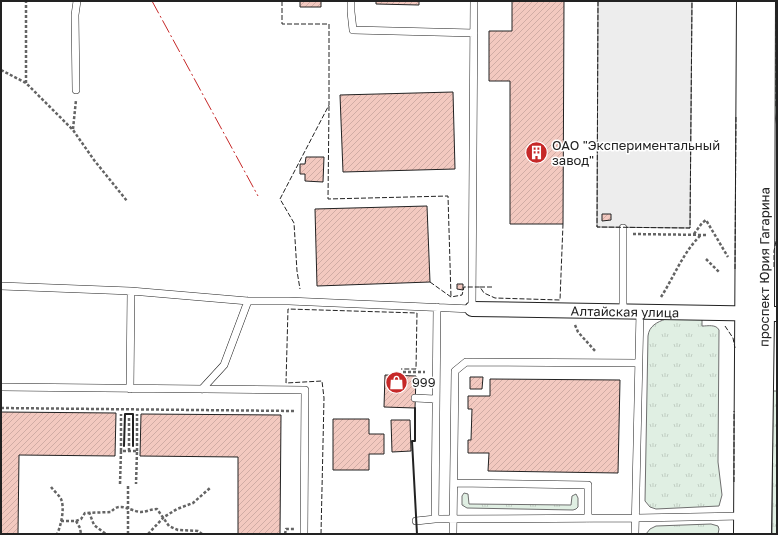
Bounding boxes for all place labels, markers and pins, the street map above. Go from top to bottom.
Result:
place label: ОАО "Экспериментальный завод" [552,137,720,168]
building icon: ОАО "Экспериментальный завод" [524,139,550,165]
shop icon: 999 [384,369,410,395]
place label: 999 [412,374,436,390]

